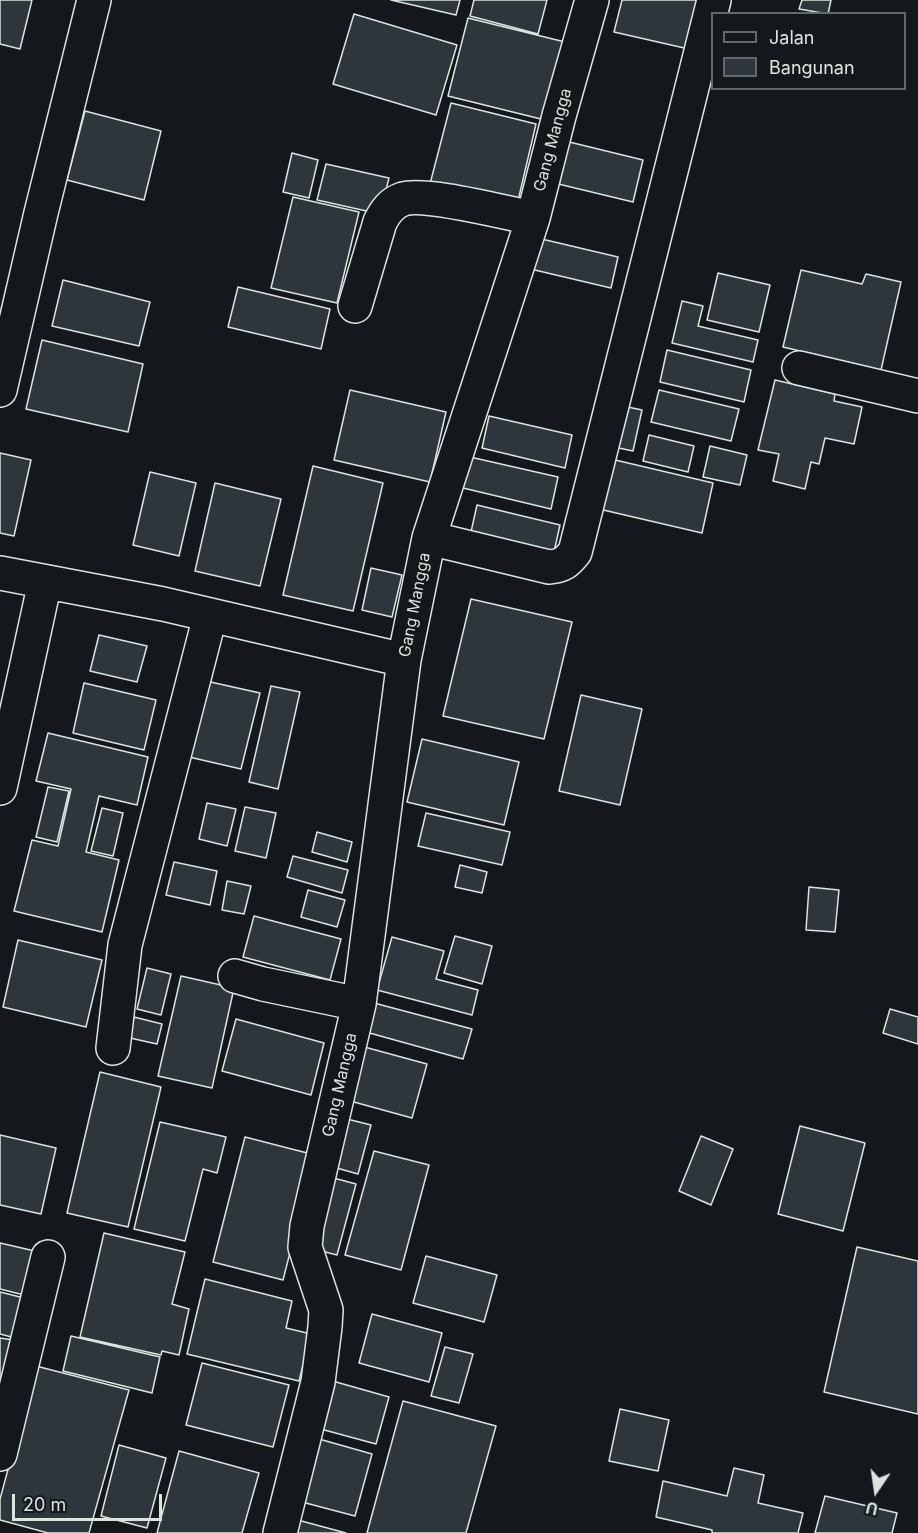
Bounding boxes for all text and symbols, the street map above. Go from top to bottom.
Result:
legend [711,12,906,90]
text: Jalan [769,27,814,48]
text: Bangunan [769,57,855,78]
street label: Gang Mangga [530,86,576,194]
street label: Gang Mangga [395,551,435,659]
street label: Gang Mangga [319,1031,361,1139]
north arrow [846,1461,906,1521]
scale bar [15,1482,165,1520]
text: 20 m [23,1494,66,1515]
text: U [864,1497,880,1520]

